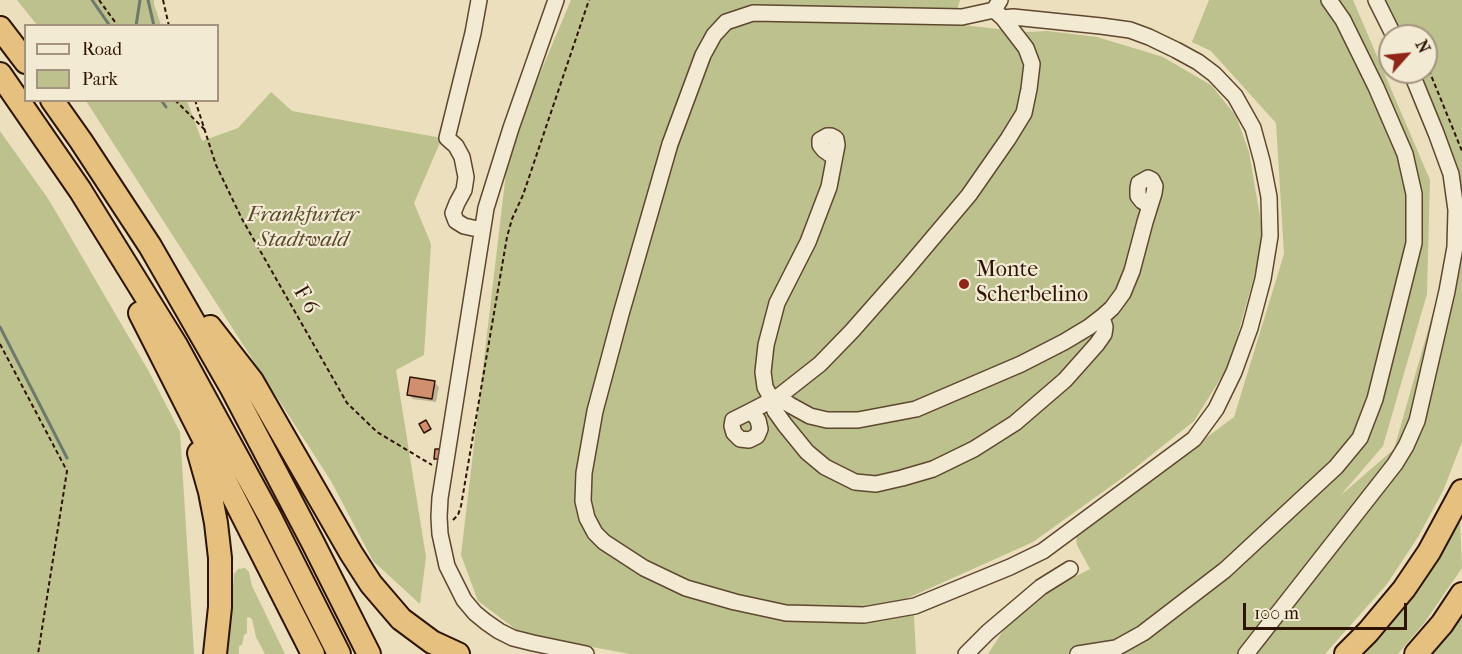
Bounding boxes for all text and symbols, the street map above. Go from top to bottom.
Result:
legend [24,24,219,102]
north arrow [1378,24,1438,84]
text: N [1411,37,1434,56]
text: Road [82,39,122,60]
text: Park [82,69,118,90]
park label: Frankfurter Stadtwald [247,203,359,254]
place label: Monte Scherbelino [976,258,1088,310]
marker: Monte Scherbelino [957,277,971,291]
street label: F 6 [286,281,324,319]
scale bar [1246,591,1410,629]
text: 100 m [1254,603,1299,624]

